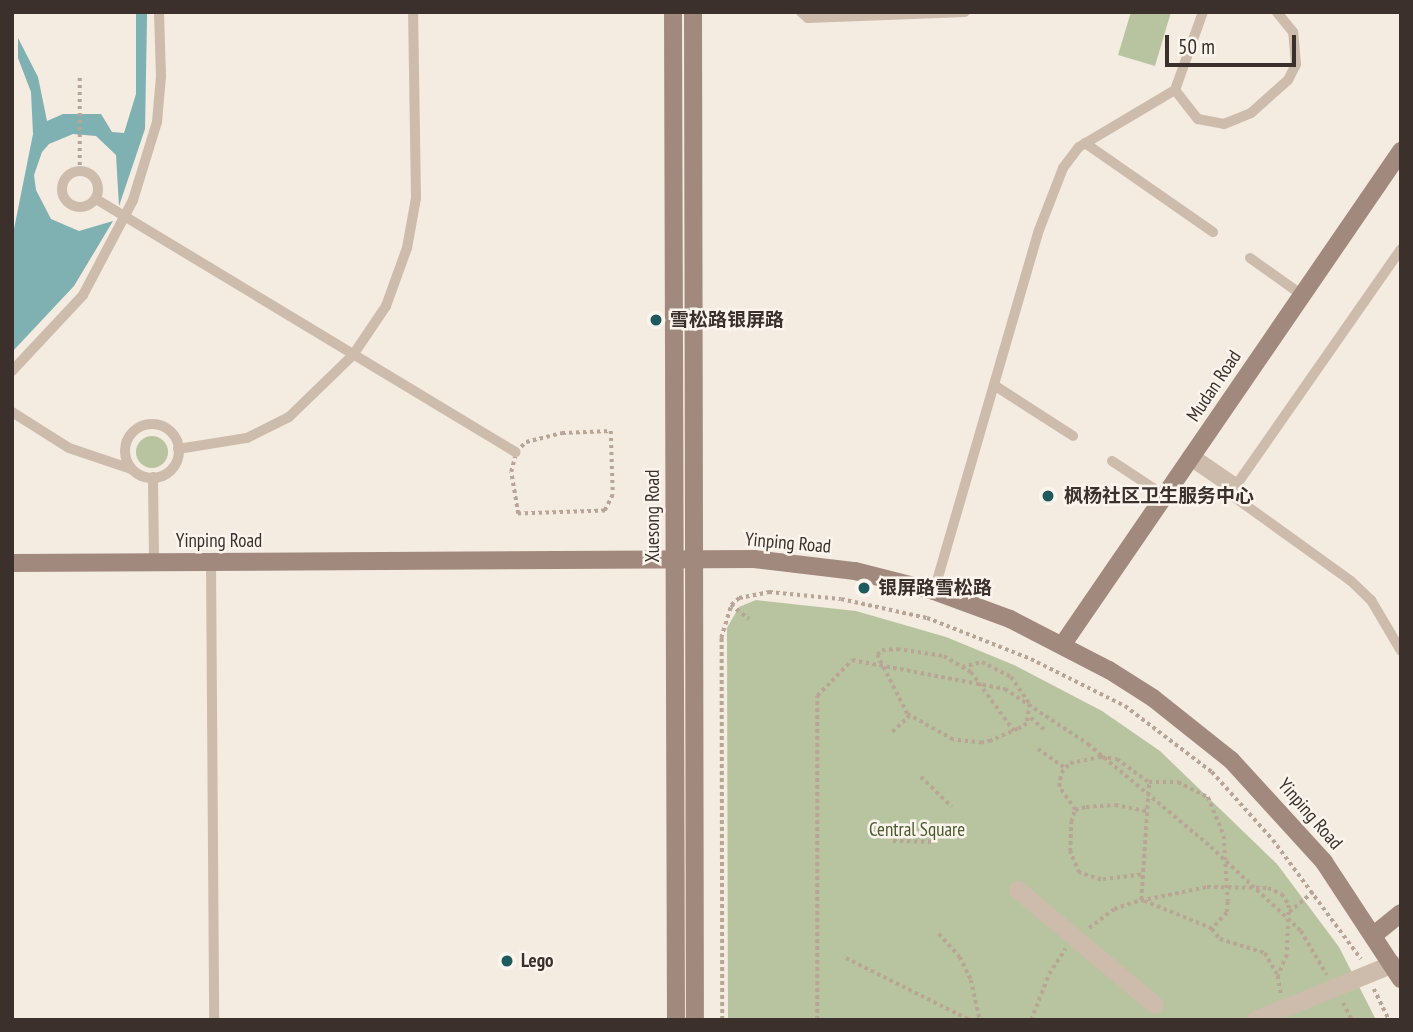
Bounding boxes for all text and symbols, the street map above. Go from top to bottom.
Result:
scale bar [1168,21,1299,65]
text: 50 m [1178,33,1215,60]
place label: 雪松路银屏路 [670,309,784,331]
marker: 雪松路银屏路 [648,312,664,328]
street label: Mudan Road [1182,346,1246,426]
street label: Xuesong Road [642,470,664,562]
place label: 枫杨社区卫生服务中心 [1064,485,1254,507]
marker: 枫杨社区卫生服务中心 [1038,486,1058,506]
street label: Yinping Road [744,528,832,558]
street label: Yinping Road [176,530,262,552]
place label: 银屏路雪松路 [878,577,992,599]
marker: 银屏路雪松路 [856,580,872,596]
street label: Yinping Road [1273,774,1347,854]
park label: Central Square [869,819,965,841]
place label: Lego [521,950,554,972]
marker: Lego [499,953,515,969]

